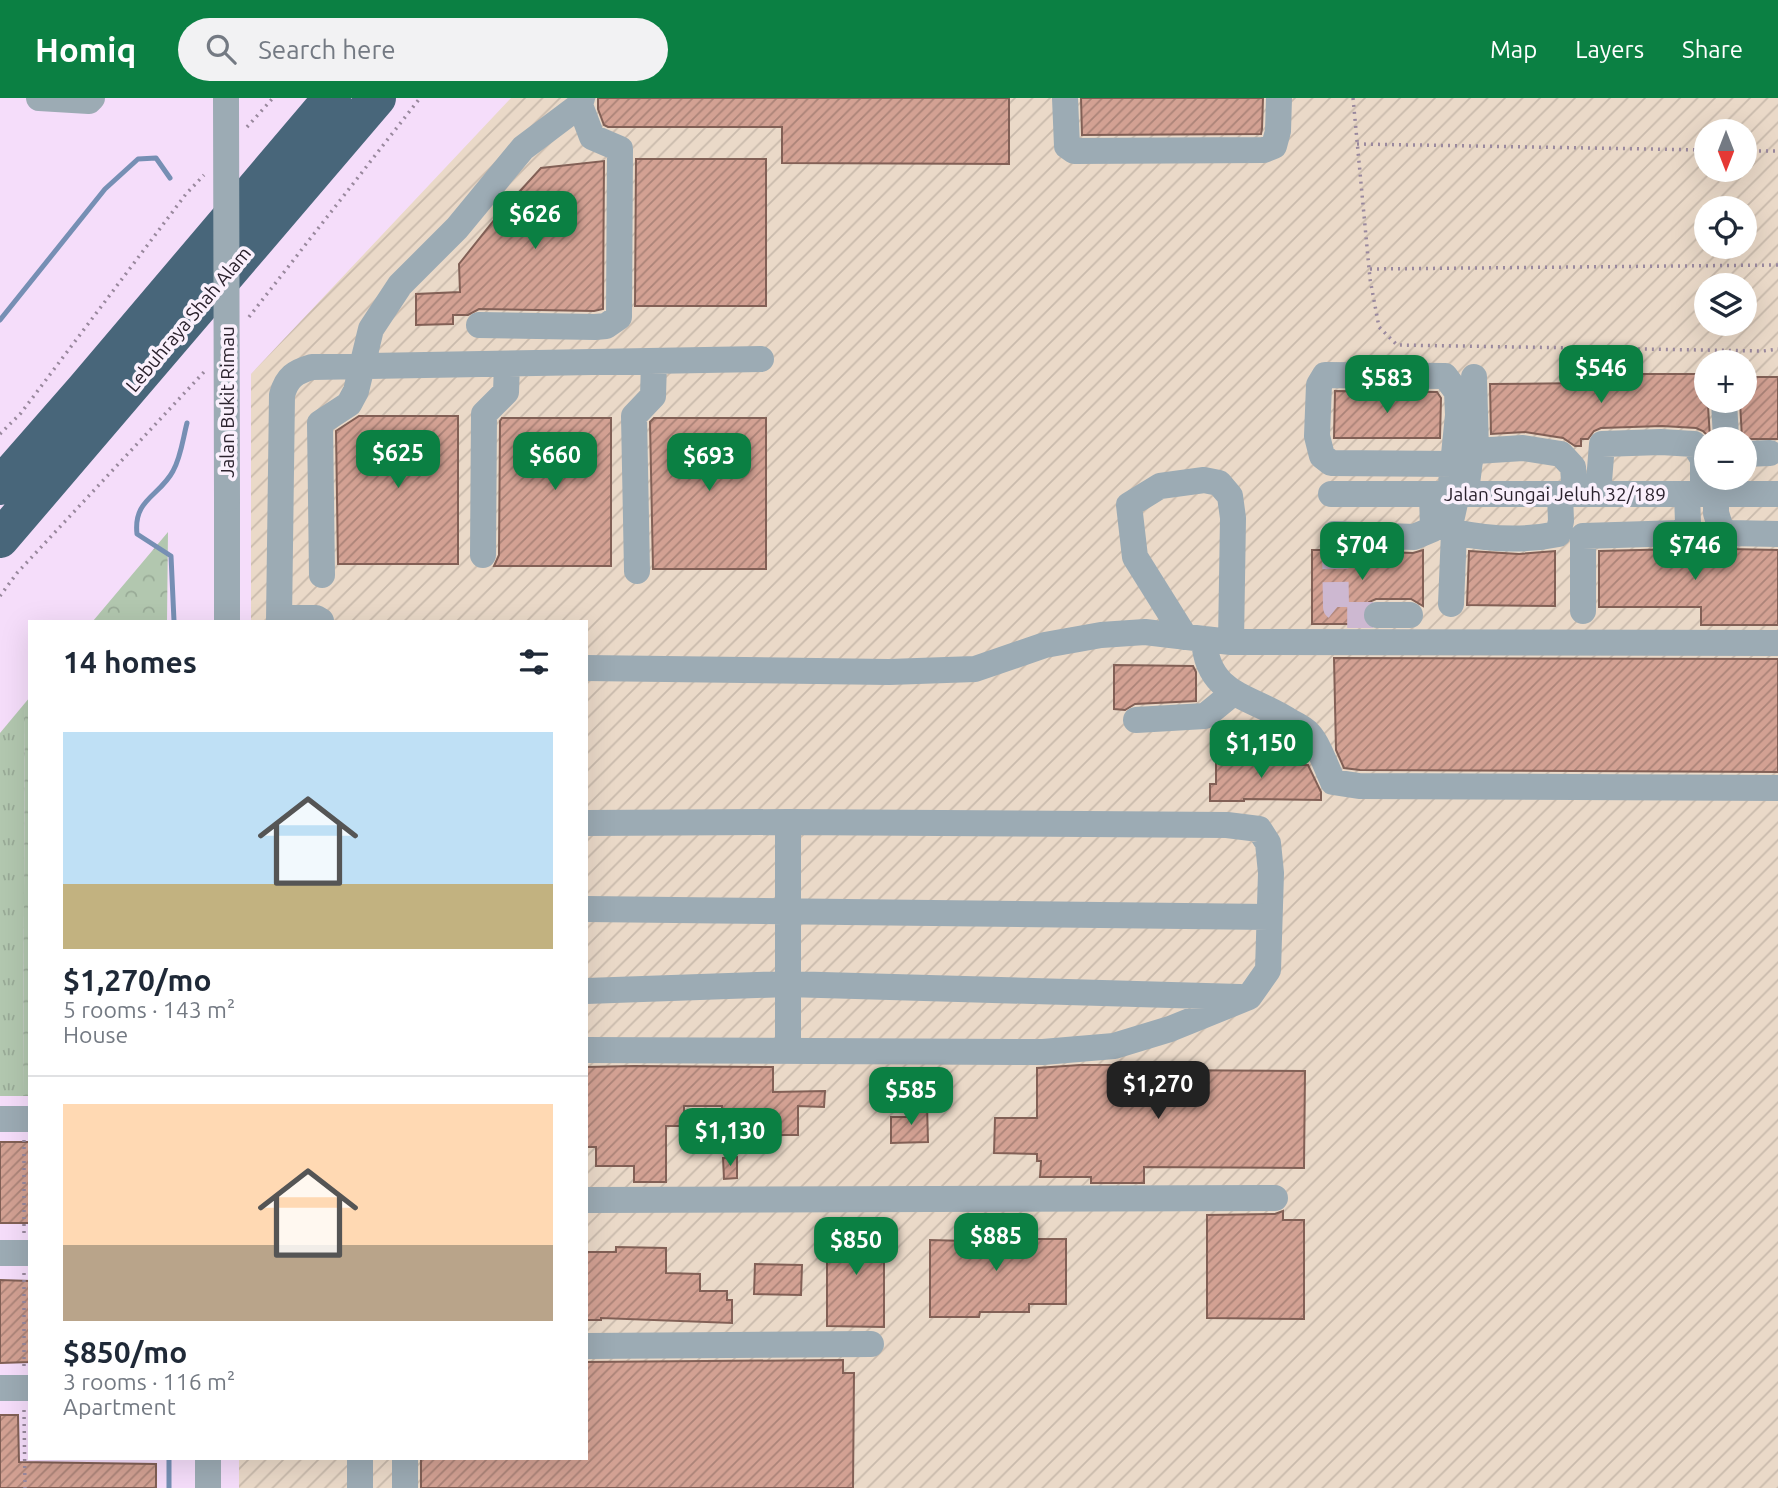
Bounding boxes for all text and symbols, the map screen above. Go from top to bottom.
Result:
search box [178,18,668,81]
icon: search [202,30,240,68]
text: Homiq [35,31,136,68]
text: Search here [258,35,396,64]
text: Map [1490,36,1537,63]
text: Layers [1575,36,1644,63]
text: Share [1682,36,1743,63]
north arrow [1694,119,1757,182]
map controls [1694,119,1757,490]
pin: $626 [494,192,576,251]
button: locate [1694,196,1757,259]
text: $626 [509,201,561,226]
street label: Lebuhraya Shah Alam [121,242,255,396]
button: layers [1694,273,1757,336]
street label: Jalan Bukit Rimau [216,326,238,478]
pin: $546 [1560,345,1642,405]
button: + [1694,350,1757,413]
text: $546 [1575,355,1627,380]
pin: $583 [1346,356,1428,415]
text: $583 [1361,365,1413,390]
button: − [1694,427,1757,490]
pin: $625 [357,430,439,490]
pin: $660 [514,432,596,492]
pin: $693 [668,434,750,493]
text: $625 [372,440,424,465]
text: $660 [529,442,581,467]
text: $693 [683,443,735,468]
street label: Jalan Sungai Jeluh 32/189 [1444,483,1666,505]
pin: $704 [1321,522,1403,582]
pin: $746 [1654,522,1736,582]
text: $704 [1336,532,1388,557]
text: $746 [1669,532,1721,557]
icon: filters [515,643,553,681]
text: 14 homes [63,645,197,679]
pin: $1,150 [1204,720,1318,780]
text: $1,150 [1226,730,1296,755]
icon: home [245,778,371,904]
text: $1,270/mo [63,963,212,997]
text: 5 rooms · 143 m² [63,997,235,1022]
text: House [63,1022,128,1047]
pin: $1,270 [1101,1062,1215,1121]
pin: $585 [870,1068,952,1127]
text: $1,270 [1123,1071,1193,1096]
text: $585 [885,1077,937,1102]
pin: $1,130 [673,1108,787,1168]
text: $1,130 [695,1118,765,1143]
icon: home [245,1150,371,1276]
pin: $885 [955,1214,1037,1273]
pin: $850 [815,1218,897,1277]
text: $885 [970,1223,1022,1248]
text: $850 [830,1227,882,1252]
text: $850/mo [63,1335,187,1369]
text: 3 rooms · 116 m² [63,1369,235,1394]
text: Apartment [63,1394,176,1419]

